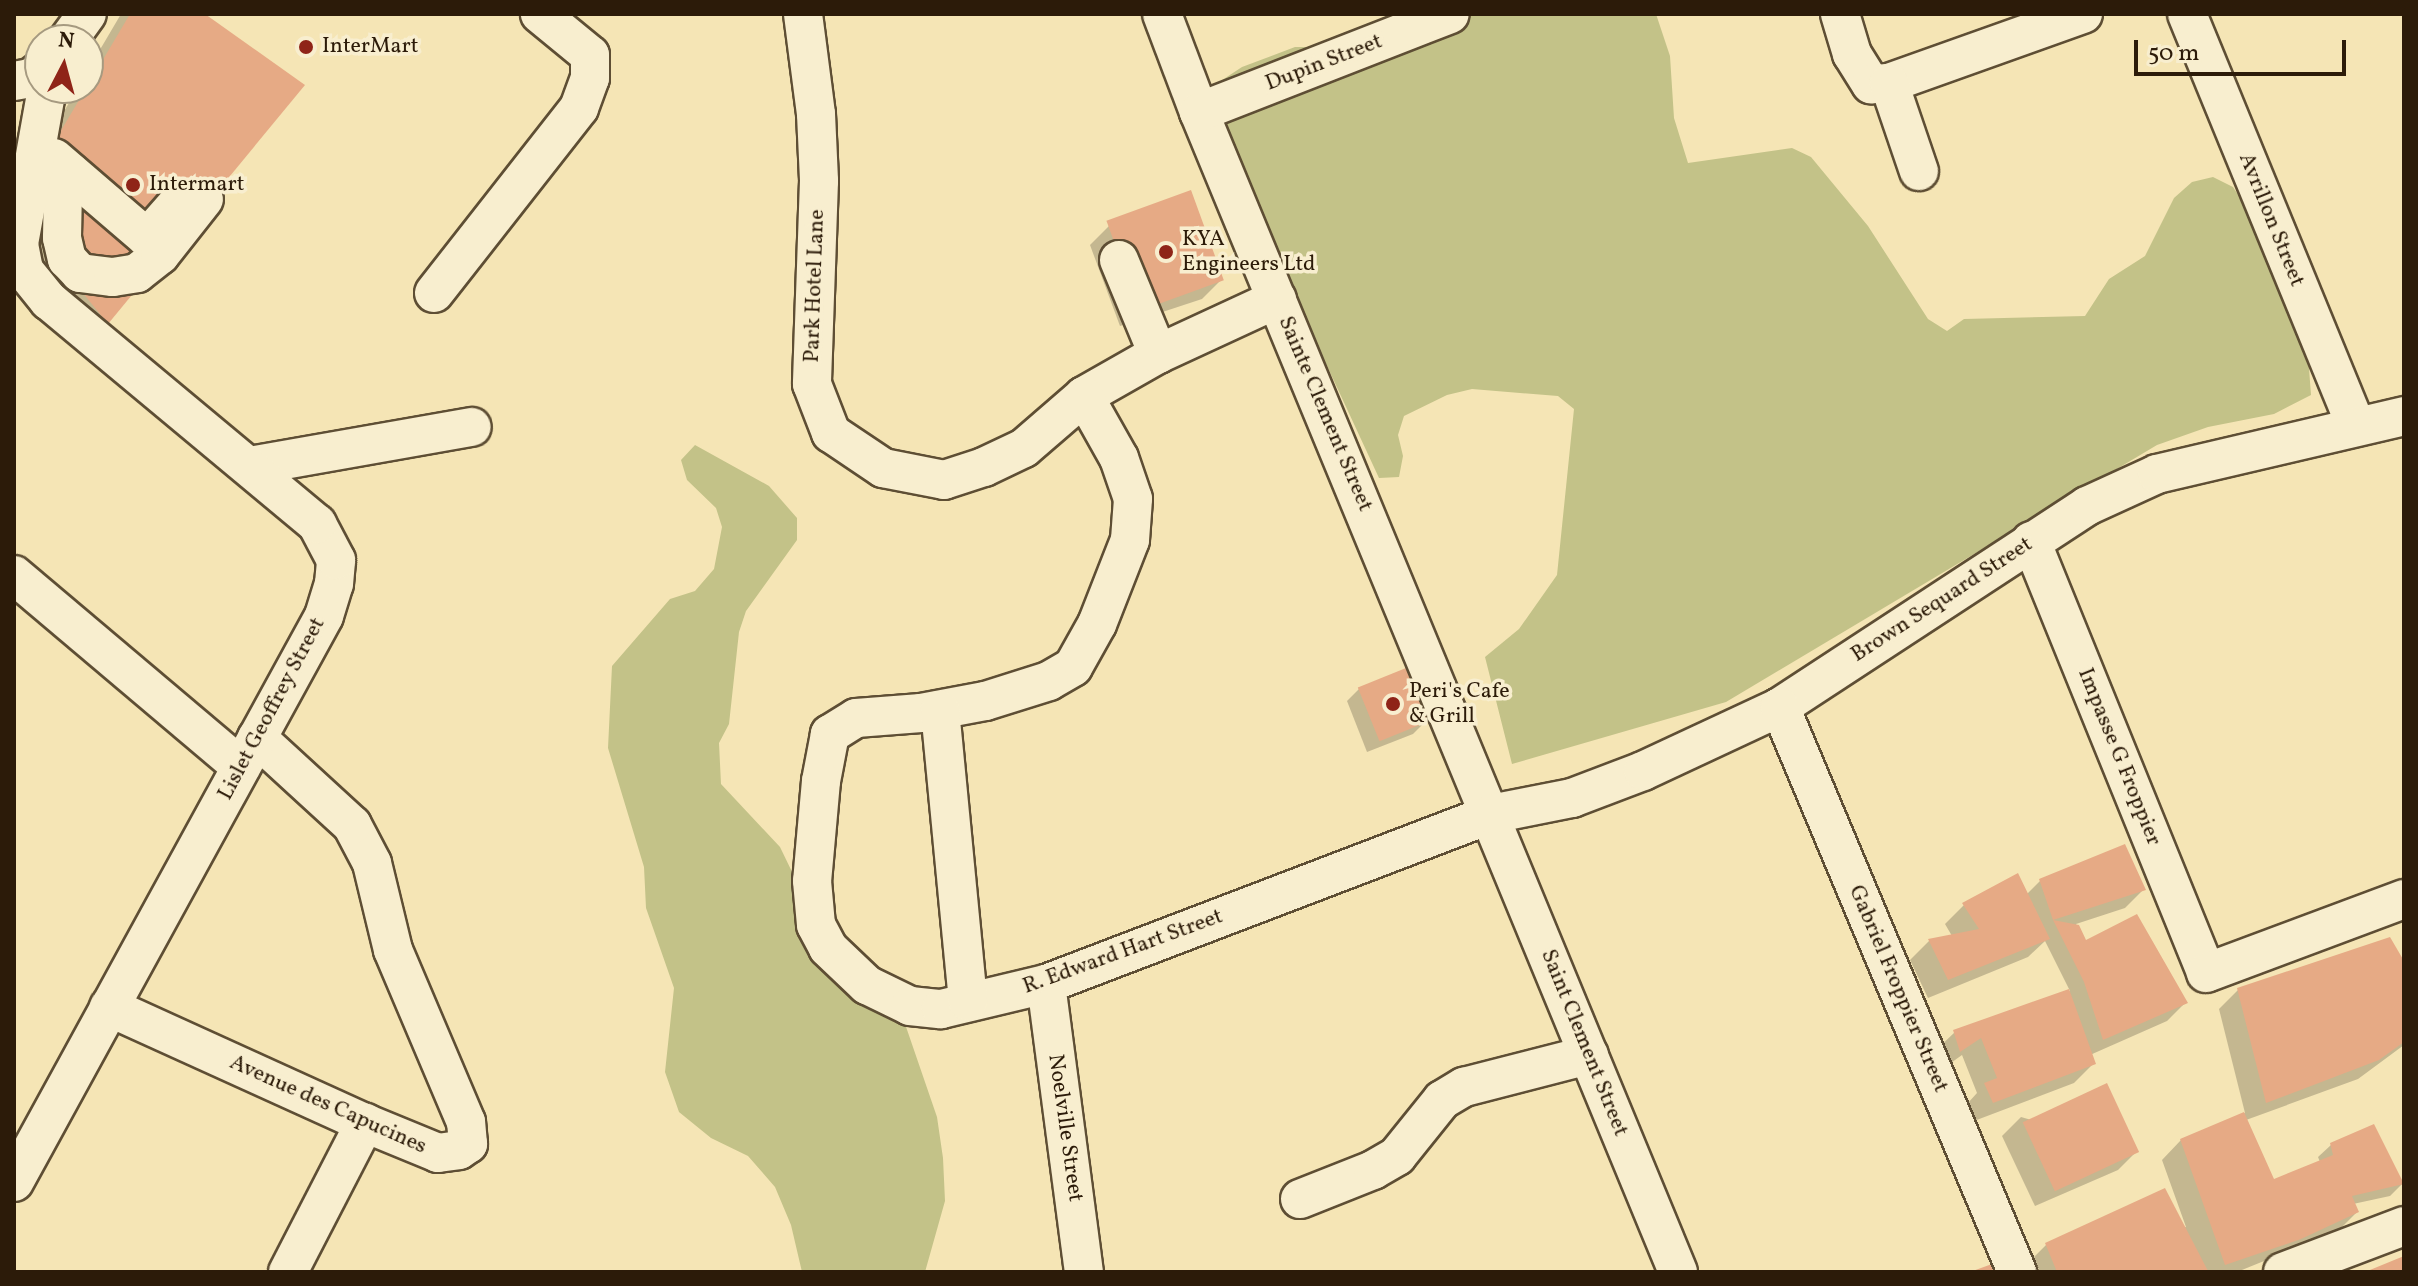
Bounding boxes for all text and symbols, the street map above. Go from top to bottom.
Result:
north arrow [24,24,104,104]
scale bar [2138,24,2350,74]
text: N [57,25,76,58]
street label: Dupin Street [1262,29,1386,97]
place label: InterMart [322,34,418,60]
text: 50 m [2148,37,2200,71]
marker: InterMart [297,38,315,56]
street label: Avrillon Street [2232,149,2310,291]
place label: Intermart [149,172,244,198]
marker: Intermart [124,176,142,194]
street label: Park Hotel Lane [799,209,831,363]
place label: KYA Engineers Ltd [1182,226,1315,278]
marker: KYA Engineers Ltd [1157,243,1175,261]
street label: Sainte Clement Street [1272,312,1378,516]
street label: Brown Sequard Street [1846,532,2038,668]
street label: Lislet Geoffrey Street [213,613,331,805]
street label: Impasse G Froppier [2071,664,2167,850]
place label: Peri's Cafe & Grill [1409,678,1510,730]
marker: Peri's Cafe & Grill [1384,695,1402,713]
street label: Gabriel Froppier Street [1842,881,1954,1097]
street label: R. Edward Hart Street [1019,904,1227,1000]
street label: Saint Clement Street [1534,946,1634,1140]
street label: Avenue des Capucines [225,1050,431,1160]
street label: Noelville Street [1042,1052,1088,1204]

